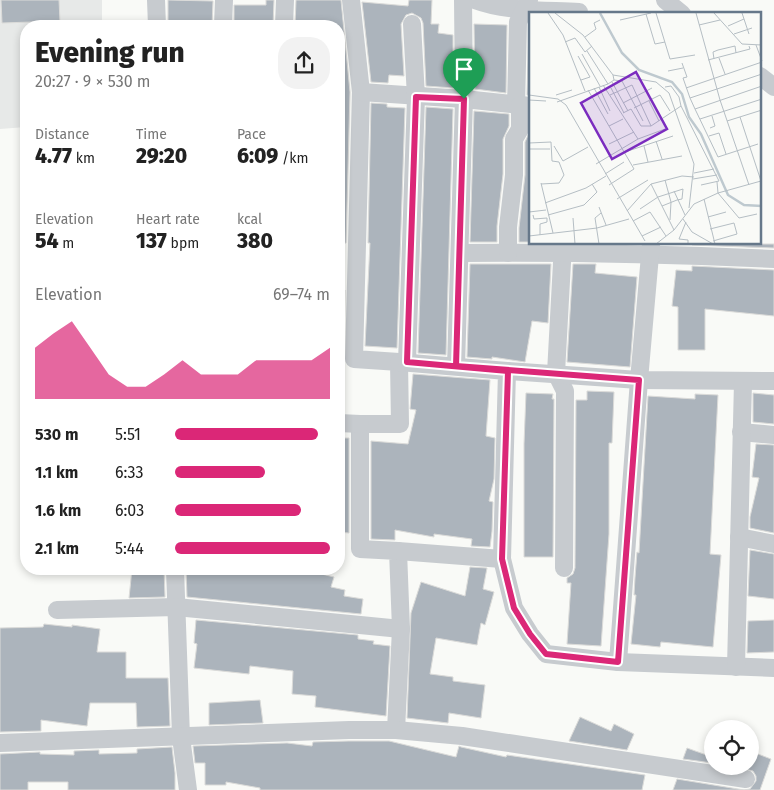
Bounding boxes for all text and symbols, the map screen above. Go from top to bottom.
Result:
inset map [529,12,762,245]
text: Evening run [35,36,185,69]
button: share [278,37,330,89]
pin [443,48,485,99]
icon: arrive [450,55,478,83]
text: 20:27 · 9 × 530 m [35,72,151,91]
text: Distance [35,126,89,143]
text: Time [136,126,167,143]
text: Pace [237,126,266,143]
text: 4.77 [35,143,72,169]
text: 29:20 [136,143,187,169]
text: 6:09 [237,143,278,169]
text: km [72,150,95,167]
text: /km [278,150,308,167]
text: Elevation [35,211,94,228]
text: Heart rate [136,211,200,228]
text: kcal [237,211,262,228]
text: 54 [35,228,59,254]
text: 137 [136,228,167,254]
text: 380 [237,228,273,254]
text: m [59,235,74,252]
text: bpm [167,235,199,252]
text: Elevation [35,285,102,304]
text: 69–74 m [273,285,330,304]
text: 530 m [35,425,78,444]
text: 5:51 [115,425,141,444]
text: 1.1 km [35,463,78,482]
text: 6:33 [115,463,143,482]
text: 1.6 km [35,501,81,520]
text: 6:03 [115,501,144,520]
text: 2.1 km [35,539,79,558]
text: 5:44 [115,539,144,558]
map controls [704,720,759,775]
button: locate [704,720,759,775]

